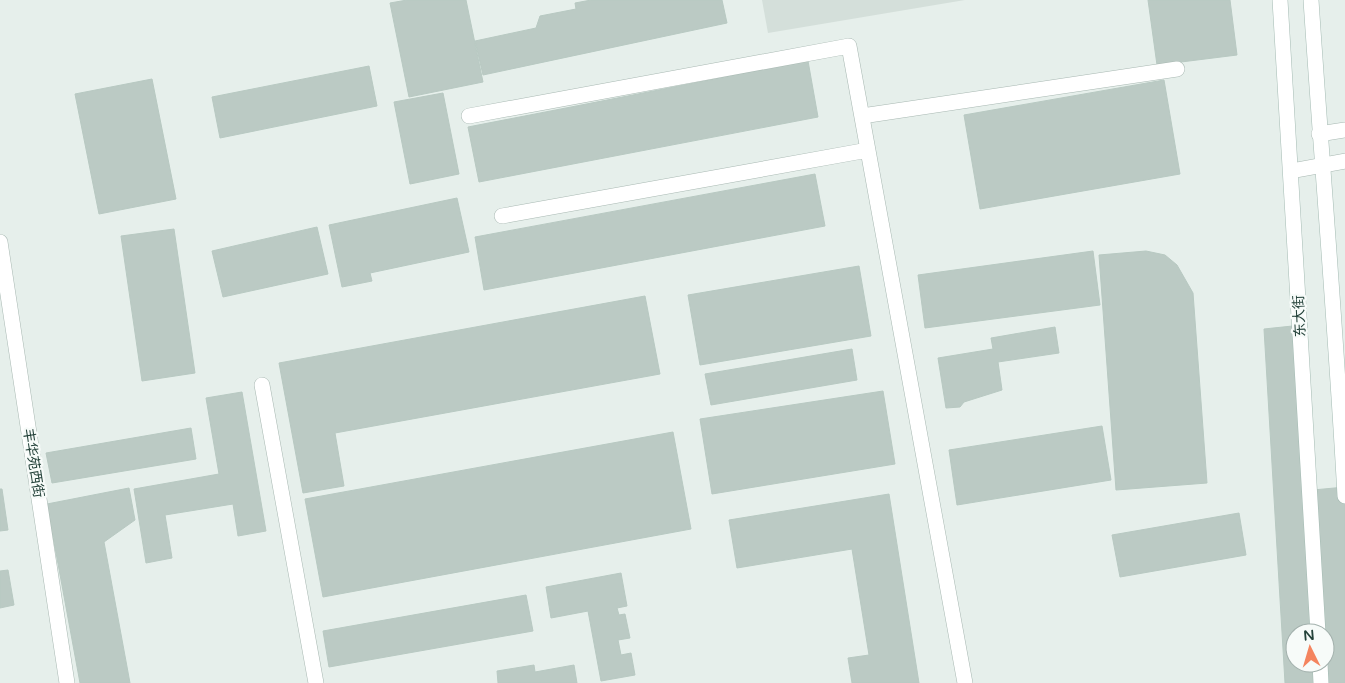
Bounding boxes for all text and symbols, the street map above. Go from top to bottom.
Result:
street label: 东大街 [1290,295,1309,337]
street label: 丰华苑西街 [20,427,47,499]
north arrow [1285,623,1335,673]
text: N [1303,627,1315,645]

